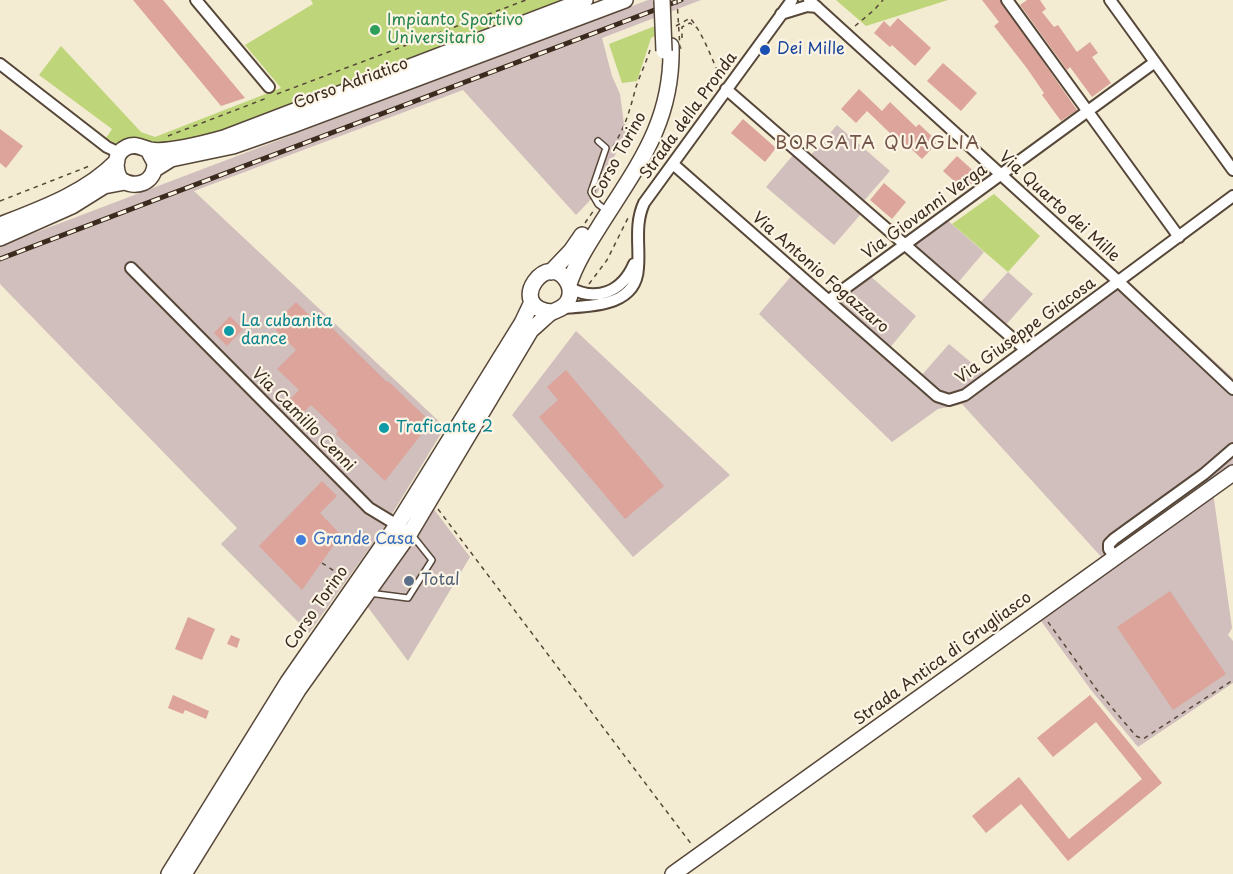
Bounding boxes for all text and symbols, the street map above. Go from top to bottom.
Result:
place label: Impianto Sportivo Universitario [387,11,523,49]
marker: Impianto Sportivo Universitario [368,23,382,37]
place label: Dei Mille [777,40,845,60]
marker: Dei Mille [758,43,772,57]
street label: Strada della Pronda [636,49,742,183]
street label: Corso Adriatico [291,54,411,114]
street label: Corso Torino [587,109,651,203]
district label: BORGATA QUAGLIA [776,133,980,155]
street label: Via Quarto dei Mille [995,148,1123,266]
street label: Via Giovanni Verga [859,160,991,264]
street label: Via Antonio Fogazzaro [748,208,892,338]
street label: Via Giuseppe Giacosa [952,274,1100,388]
place label: La cubanita dance [241,312,333,350]
marker: La cubanita dance [222,324,236,338]
street label: Via Camillo Cenni [247,364,359,476]
place label: Traficante 2 [396,418,493,438]
marker: Traficante 2 [377,421,391,435]
place label: Grande Casa [313,530,414,550]
marker: Grande Casa [294,533,308,547]
street label: Corso Torino [281,563,353,653]
place label: Total [421,571,460,591]
marker: Total [402,574,416,588]
street label: Strada Antica di Grugliasco [851,588,1035,730]

